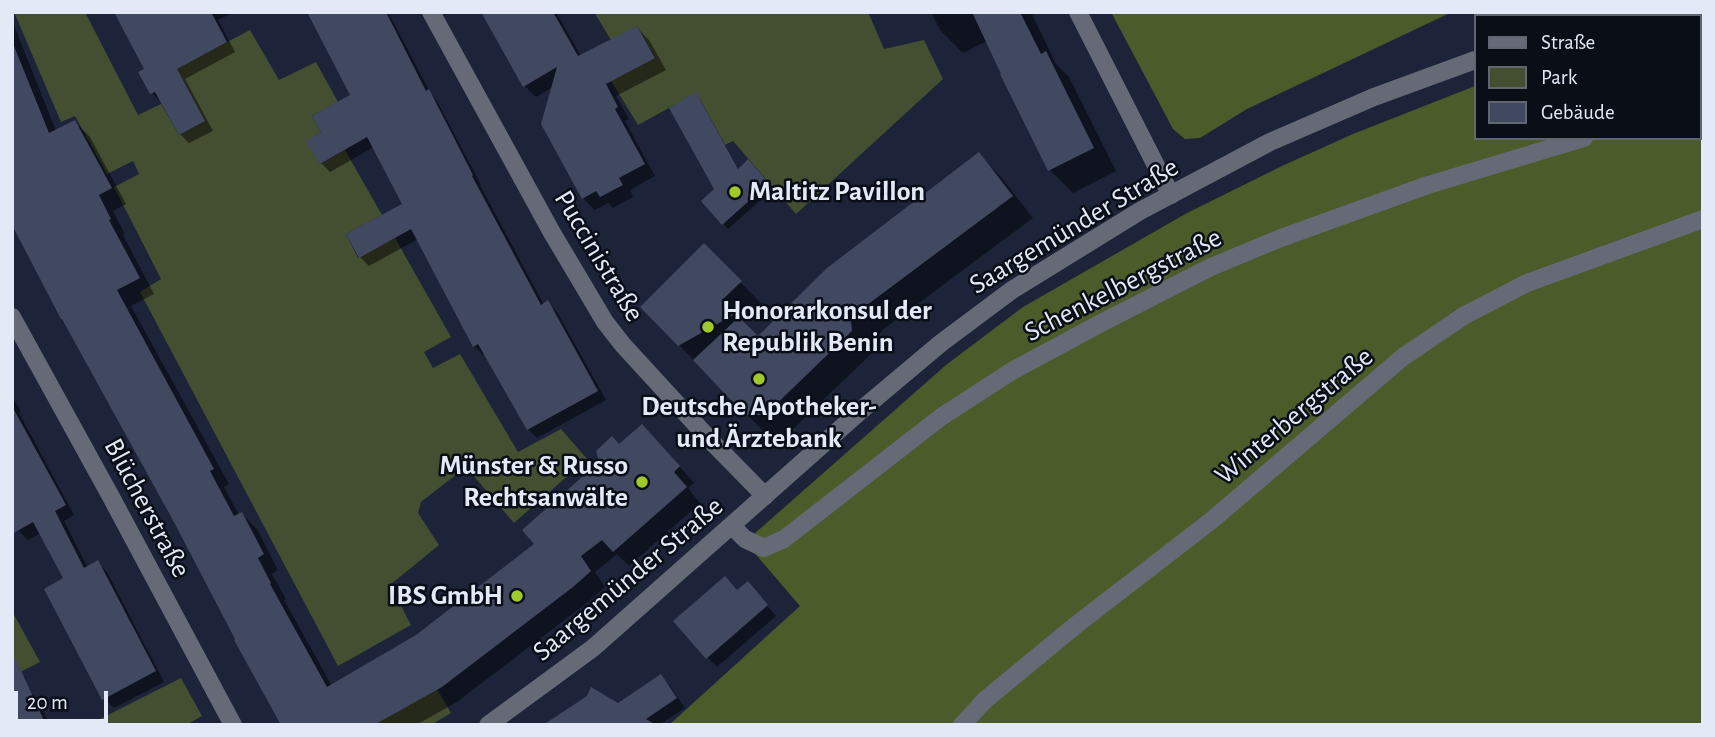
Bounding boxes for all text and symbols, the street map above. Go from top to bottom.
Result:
legend [1474,14,1701,140]
text: Straße [1541,32,1595,53]
text: Park [1541,67,1577,88]
text: Gebäude [1541,102,1615,123]
street label: Saargemünder Straße [963,150,1185,302]
place label: Maltitz Pavillon [749,175,925,209]
street label: Puccinistraße [547,184,651,328]
marker: Maltitz Pavillon [727,184,743,200]
street label: Schenkelbergstraße [1019,221,1227,349]
place label: Honorarkonsul der Republik Benin [722,294,932,360]
marker: Honorarkonsul der Republik Benin [700,319,716,335]
street label: Winterbergstraße [1208,340,1380,492]
marker: Deutsche Apotheker- und Ärztebank [751,371,767,387]
place label: Deutsche Apotheker- und Ärztebank [641,390,877,456]
street label: Blücherstraße [96,433,198,583]
place label: Münster & Russo Rechtsanwälte [440,449,628,515]
marker: Münster & Russo Rechtsanwälte [634,474,650,490]
street label: Saargemünder Straße [526,490,730,668]
place label: IBS GmbH [388,579,503,613]
marker: IBS GmbH [509,588,525,604]
scale bar [18,678,112,722]
text: 20 m [27,692,68,713]

